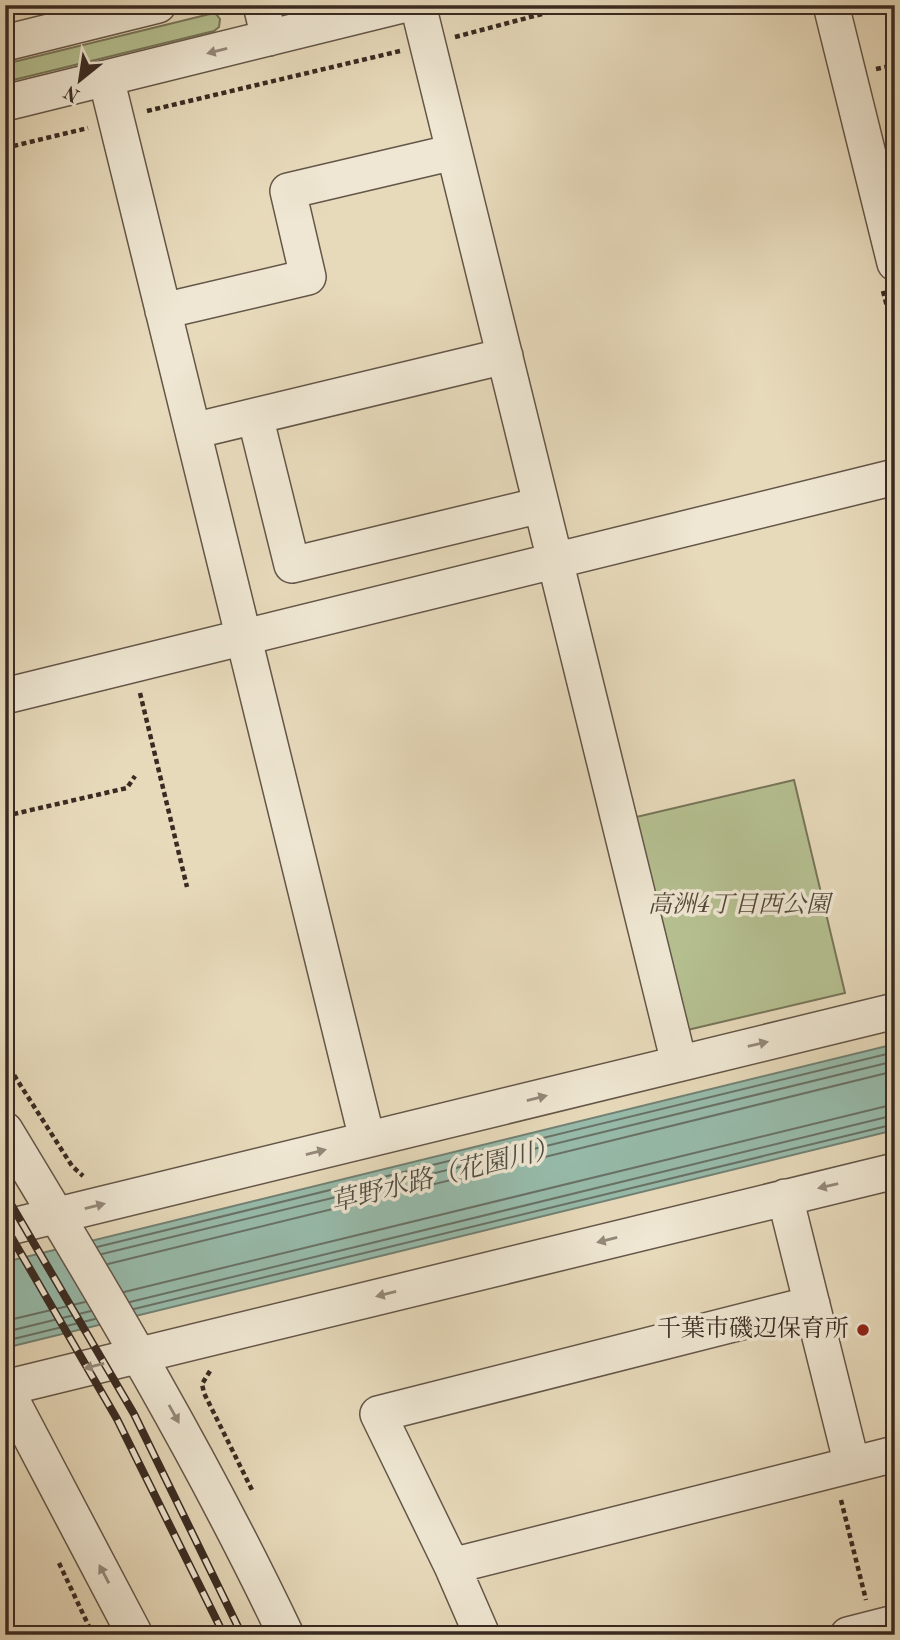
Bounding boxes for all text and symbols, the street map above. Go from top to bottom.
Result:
north arrow [46,46,116,116]
one-way arrow [206,46,228,57]
text: N [61,80,84,104]
park label: 高洲4丁目西公園 [648,891,834,918]
one-way arrow [747,1038,769,1049]
one-way arrow [526,1092,548,1103]
water label: 草野水路（花園川） [328,1132,562,1217]
one-way arrow [305,1146,327,1157]
one-way arrow [817,1181,839,1192]
one-way arrow [84,1200,106,1211]
one-way arrow [596,1235,618,1246]
one-way arrow [375,1289,397,1300]
place label: 千葉市磯辺保育所 [657,1315,849,1342]
marker: 千葉市磯辺保育所 [855,1322,871,1338]
one-way arrow [83,1361,105,1372]
one-way arrow [168,1405,180,1424]
one-way arrow [98,1564,110,1584]

